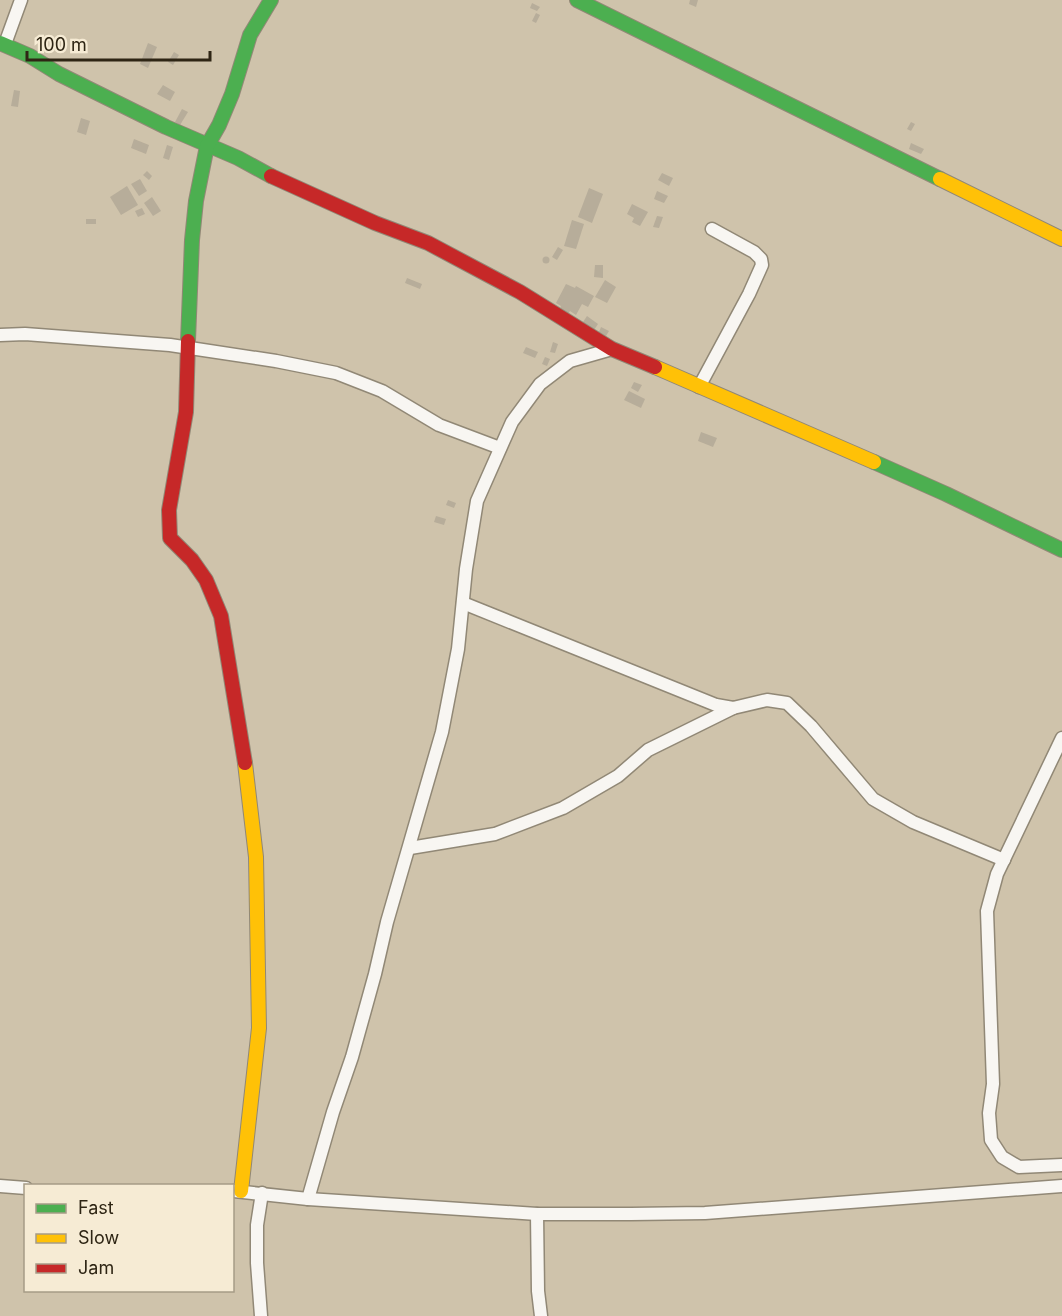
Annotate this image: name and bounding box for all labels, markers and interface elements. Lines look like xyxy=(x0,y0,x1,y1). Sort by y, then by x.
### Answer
scale bar xyxy=(27,24,210,62)
text: 100 m xyxy=(36,34,87,55)
legend xyxy=(24,1184,234,1292)
text: Fast xyxy=(78,1197,114,1218)
text: Slow xyxy=(78,1227,119,1248)
text: Jam xyxy=(78,1257,114,1278)

